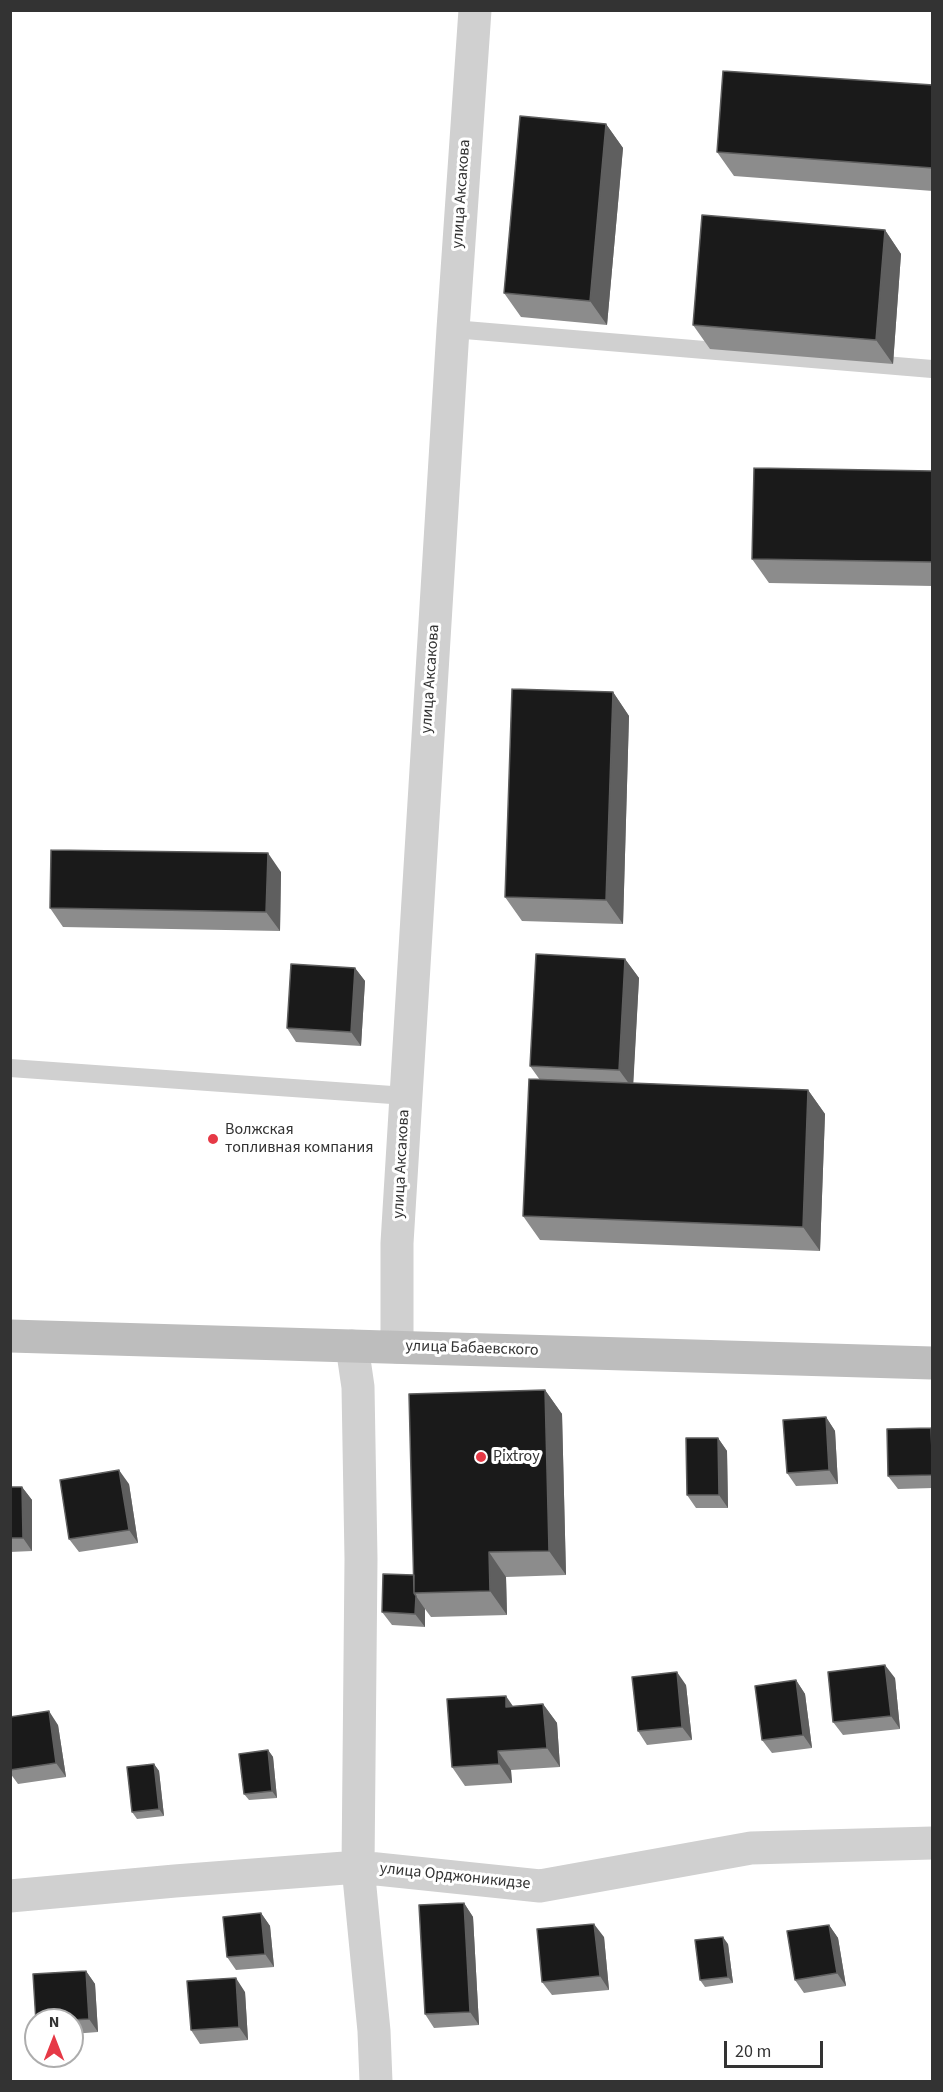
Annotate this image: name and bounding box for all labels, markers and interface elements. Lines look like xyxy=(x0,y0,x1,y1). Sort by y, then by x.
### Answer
street label: улица Аксакова xyxy=(449,139,475,249)
street label: улица Аксакова xyxy=(418,624,444,734)
street label: улица Аксакова xyxy=(390,1109,414,1219)
place label: Волжская топливная компания xyxy=(225,1120,373,1158)
marker: Волжская топливная компания xyxy=(206,1132,220,1146)
street label: улица Бабаевского xyxy=(405,1337,539,1361)
place label: Pixtroy xyxy=(493,1447,540,1467)
marker: Pixtroy xyxy=(474,1450,488,1464)
street label: улица Орджоникидзе xyxy=(379,1860,531,1894)
north arrow xyxy=(24,2008,84,2068)
text: N xyxy=(49,2011,59,2033)
scale bar xyxy=(727,2029,826,2067)
text: 20 m xyxy=(735,2039,771,2064)

